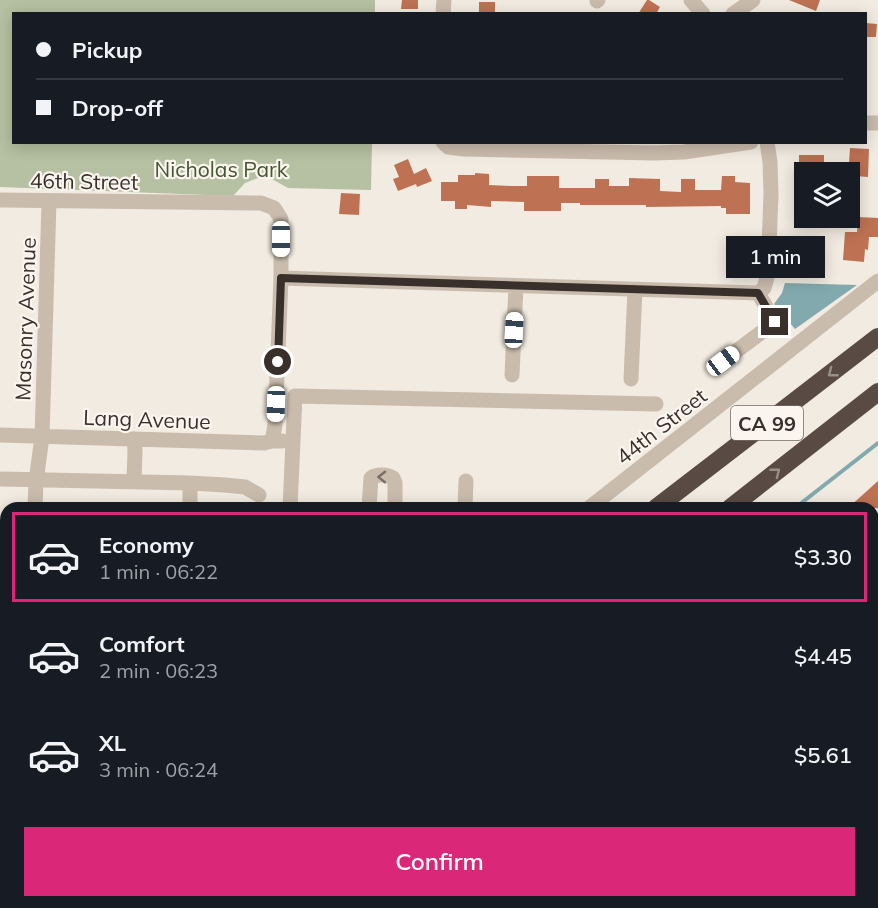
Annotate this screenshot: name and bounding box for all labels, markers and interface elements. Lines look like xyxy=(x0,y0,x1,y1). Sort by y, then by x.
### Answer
text: Pickup xyxy=(72,36,142,64)
text: Drop-off xyxy=(72,94,163,122)
park label: Nicholas Park xyxy=(154,156,288,182)
map controls xyxy=(794,162,860,228)
button: layers xyxy=(794,162,860,228)
street label: 46th Street xyxy=(30,167,138,195)
car xyxy=(272,221,290,257)
callout: 1 min xyxy=(726,235,824,277)
street label: Masonry Avenue xyxy=(9,237,41,401)
text: 1 min xyxy=(750,244,801,269)
route end xyxy=(761,308,788,335)
car xyxy=(504,312,524,348)
car xyxy=(703,343,743,379)
route start xyxy=(264,348,291,375)
one-way arrow xyxy=(827,365,838,376)
street label: 44th Street xyxy=(610,382,712,470)
car xyxy=(266,386,286,422)
street label: Lang Avenue xyxy=(83,404,211,434)
road number: CA 99 xyxy=(731,406,803,440)
one-way arrow xyxy=(769,469,780,480)
one-way arrow xyxy=(377,471,386,483)
icon: car xyxy=(27,530,81,584)
text: Economy xyxy=(99,531,194,559)
text: $3.30 xyxy=(794,543,852,571)
text: 1 min · 06:22 xyxy=(99,559,218,584)
icon: car xyxy=(27,629,81,683)
text: Comfort xyxy=(99,630,185,658)
text: $4.45 xyxy=(794,642,852,670)
text: 2 min · 06:23 xyxy=(99,658,218,683)
icon: car xyxy=(27,728,81,782)
text: XL xyxy=(99,729,126,757)
text: $5.61 xyxy=(794,741,852,769)
text: 3 min · 06:24 xyxy=(99,757,218,782)
button: Confirm xyxy=(24,827,855,896)

